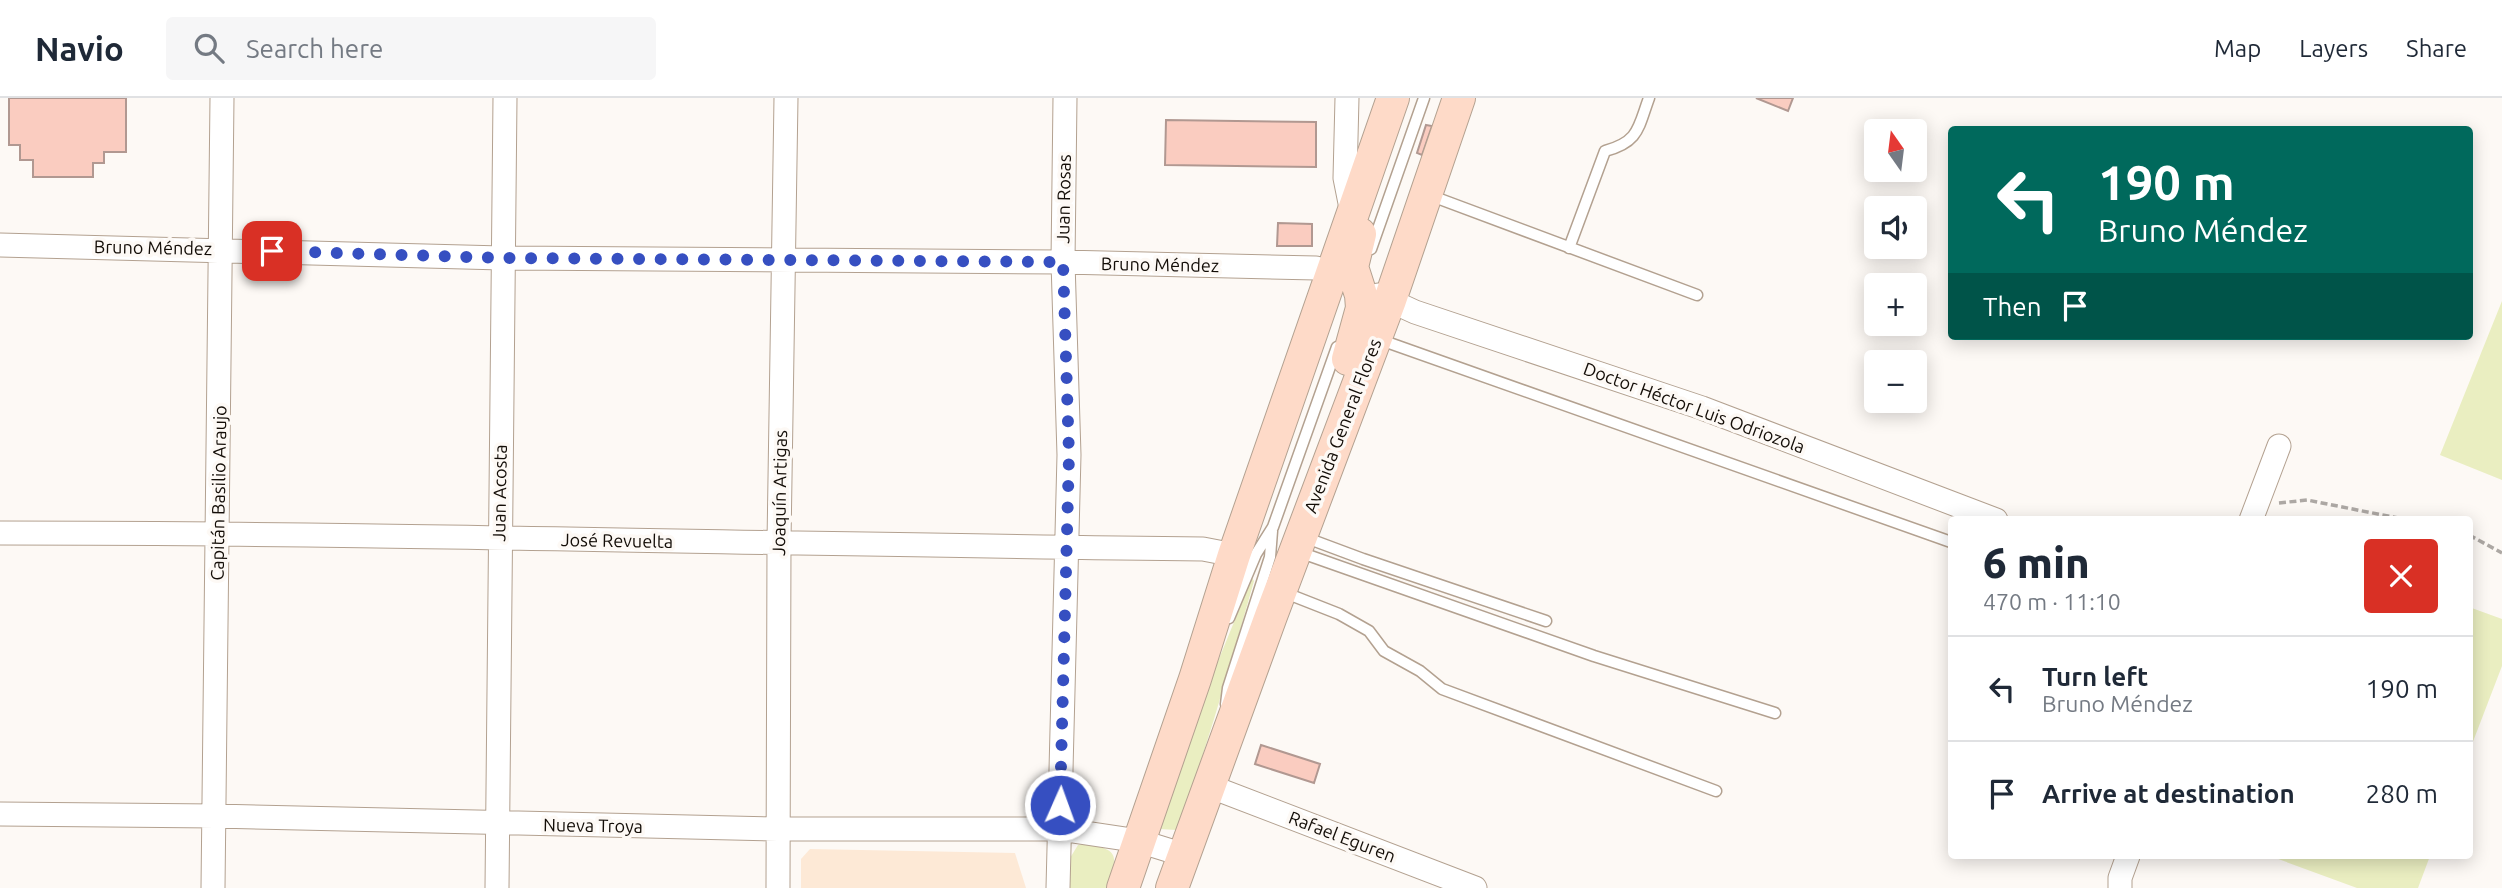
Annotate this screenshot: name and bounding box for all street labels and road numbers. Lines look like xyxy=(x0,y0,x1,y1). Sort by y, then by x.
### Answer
street label: Juan Rosas xyxy=(1052,154,1074,244)
street label: Bruno Méndez xyxy=(94,236,212,258)
street label: Bruno Méndez xyxy=(1101,253,1219,275)
street label: Avenida General Flores xyxy=(1300,336,1385,516)
street label: Doctor Héctor Luis Odriozola xyxy=(1581,358,1808,456)
street label: Capitán Basilio Araujo xyxy=(206,405,230,581)
street label: Joaquín Artigas xyxy=(768,430,790,556)
street label: Juan Acosta xyxy=(488,444,510,542)
street label: José Revuelta xyxy=(561,529,673,551)
street label: Rafael Eguren xyxy=(1286,807,1399,866)
street label: Nueva Troya xyxy=(543,814,643,836)

